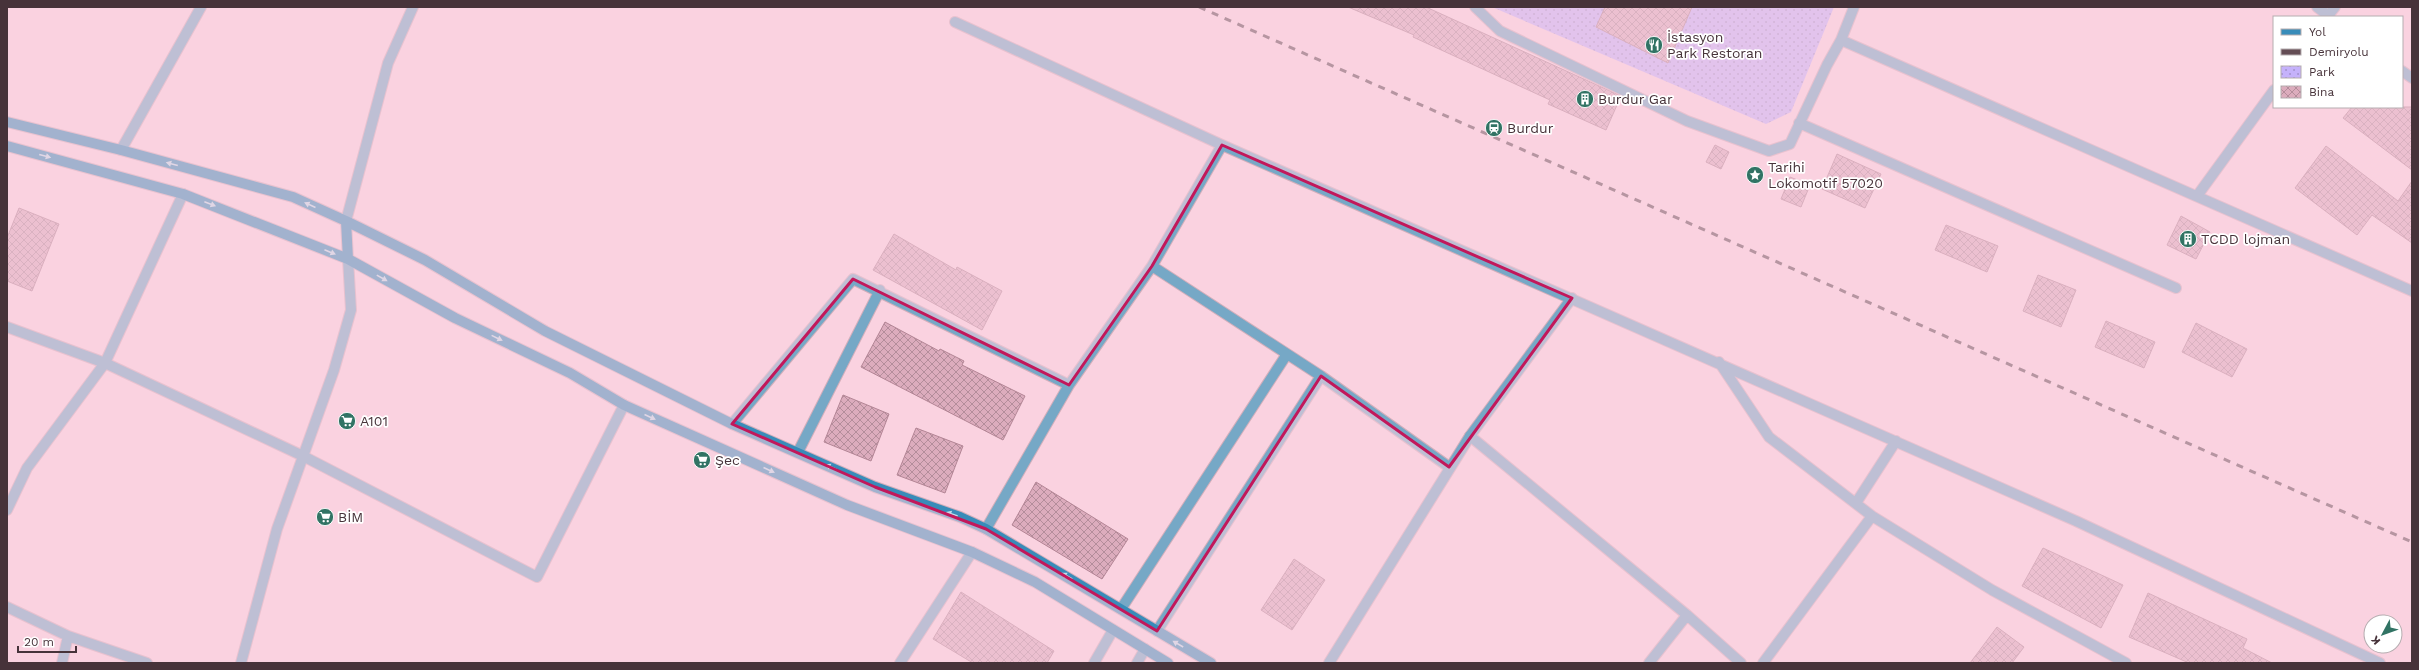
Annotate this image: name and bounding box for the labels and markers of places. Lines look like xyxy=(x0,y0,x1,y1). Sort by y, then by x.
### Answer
place label: İstasyon Park Restoran xyxy=(1667,29,1762,61)
restaurant icon: İstasyon Park Restoran xyxy=(1644,35,1664,55)
building icon: Burdur Gar xyxy=(1575,89,1595,109)
place label: Burdur Gar xyxy=(1598,91,1673,107)
station icon: Burdur xyxy=(1484,118,1504,138)
place label: Burdur xyxy=(1507,120,1554,136)
place label: Tarihi Lokomotif 57020 xyxy=(1768,159,1883,191)
place icon: Tarihi Lokomotif 57020 xyxy=(1745,165,1765,185)
building icon: TCDD lojman xyxy=(2178,229,2198,249)
place label: TCDD lojman xyxy=(2201,231,2290,247)
supermarket icon: A101 xyxy=(337,411,357,431)
place label: A101 xyxy=(360,413,388,429)
supermarket icon: Şec xyxy=(692,450,712,470)
place label: Şec xyxy=(715,452,740,468)
supermarket icon: BİM xyxy=(315,507,335,527)
place label: BİM xyxy=(338,509,363,525)

